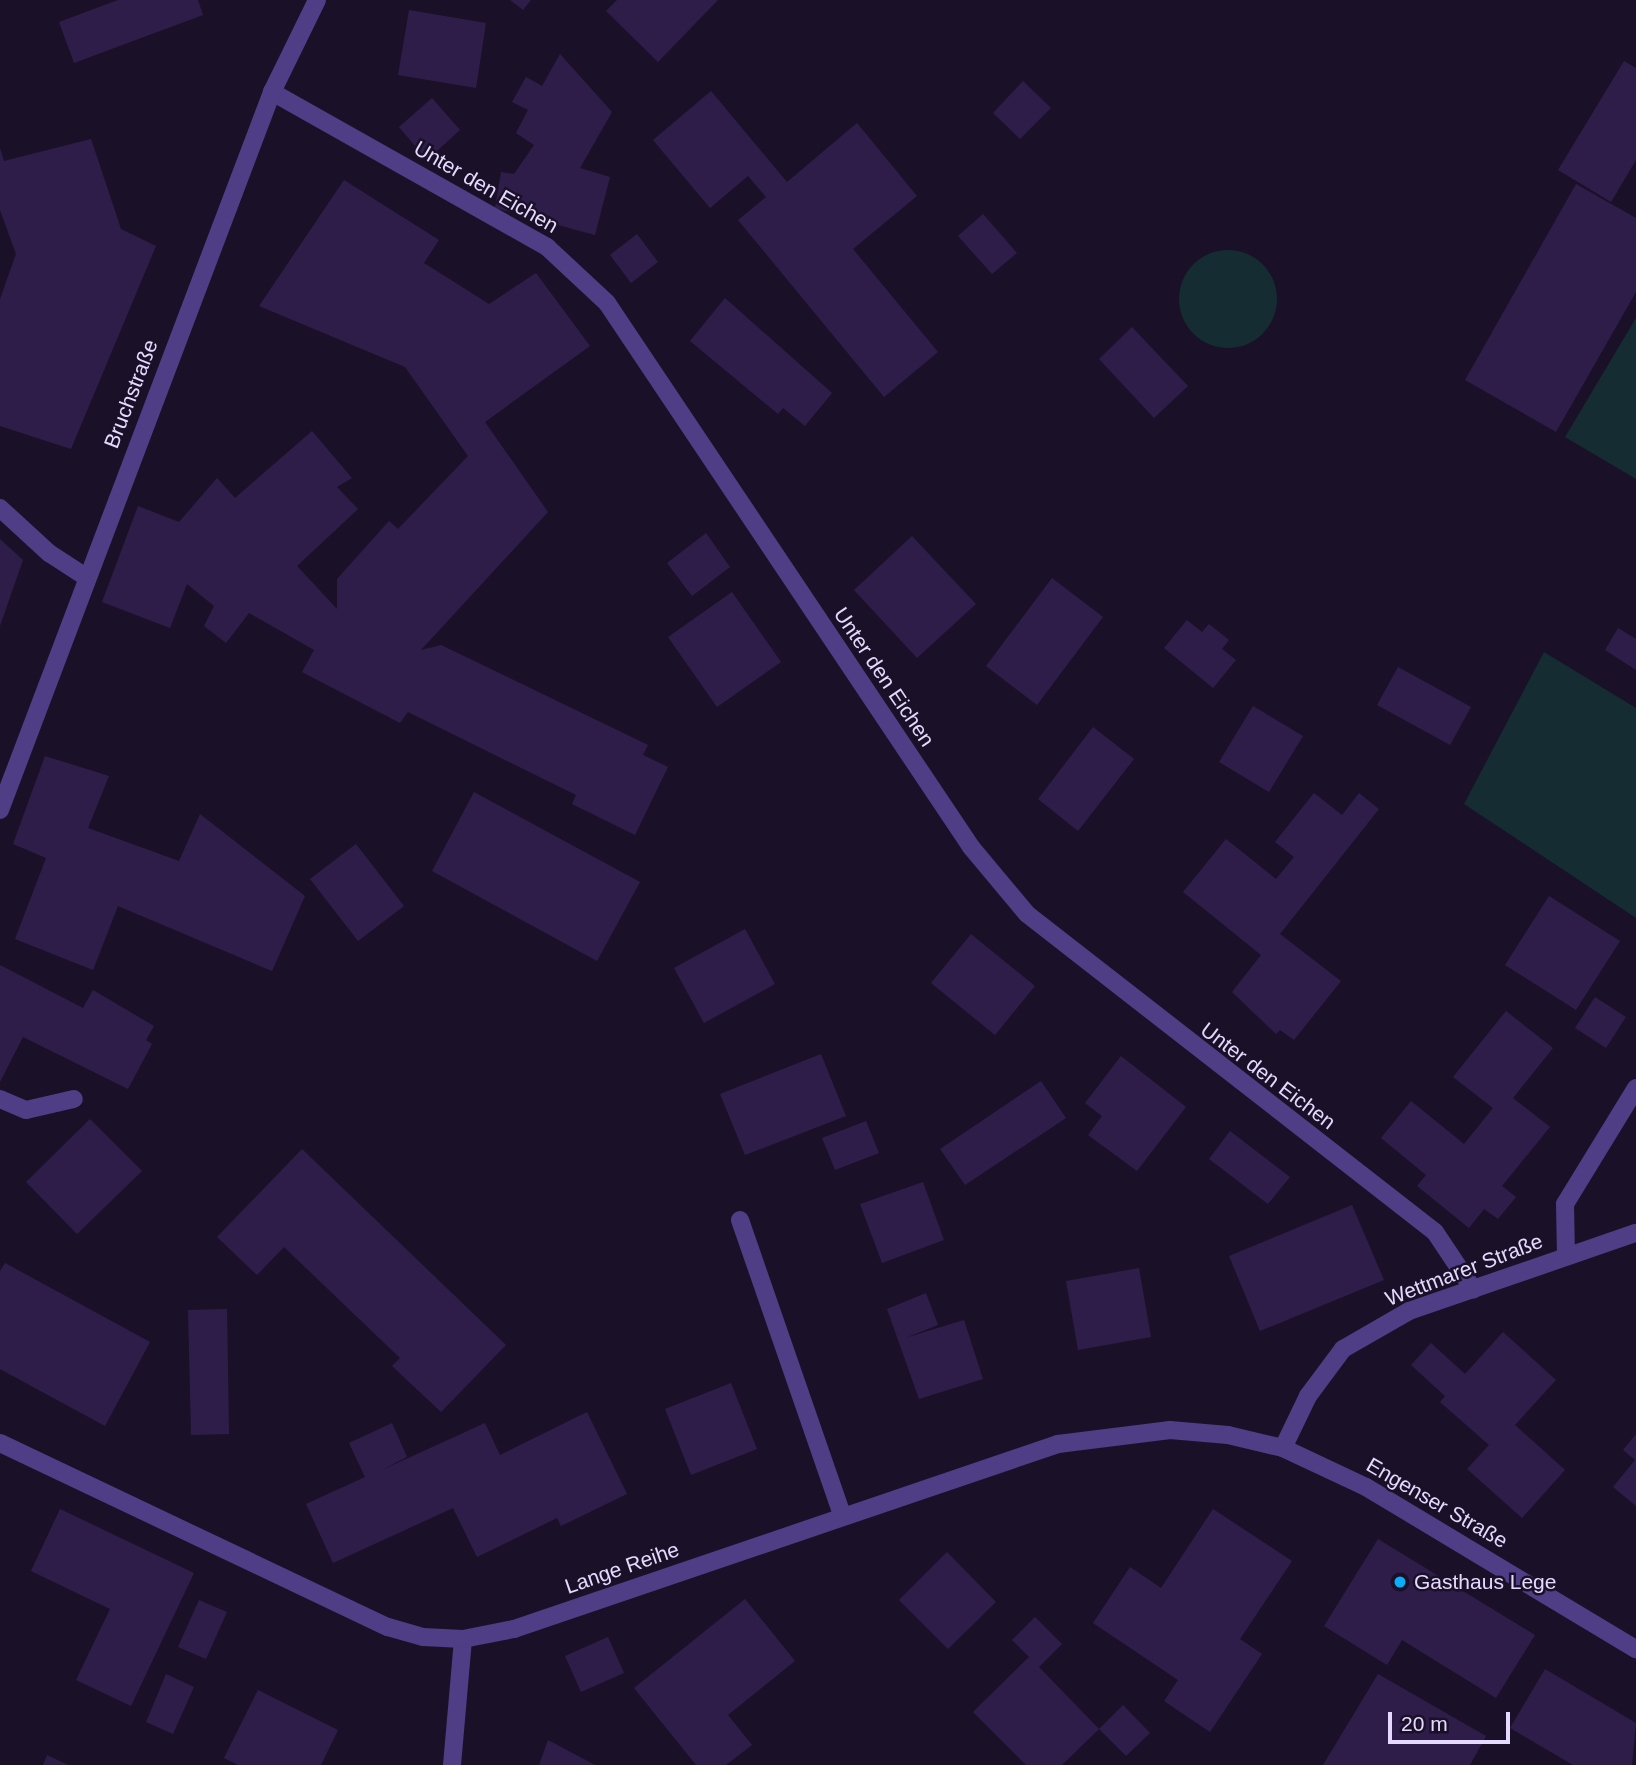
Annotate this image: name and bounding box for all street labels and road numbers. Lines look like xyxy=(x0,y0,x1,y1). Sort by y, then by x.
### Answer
street label: Unter den Eichen xyxy=(409,136,563,238)
street label: Bruchstraße xyxy=(99,336,163,452)
street label: Unter den Eichen xyxy=(828,603,940,751)
street label: Unter den Eichen xyxy=(1196,1017,1340,1135)
street label: Wettmarer Straße xyxy=(1382,1228,1546,1312)
street label: Engenser Straße xyxy=(1362,1452,1512,1554)
street label: Lange Reihe xyxy=(562,1537,682,1599)

